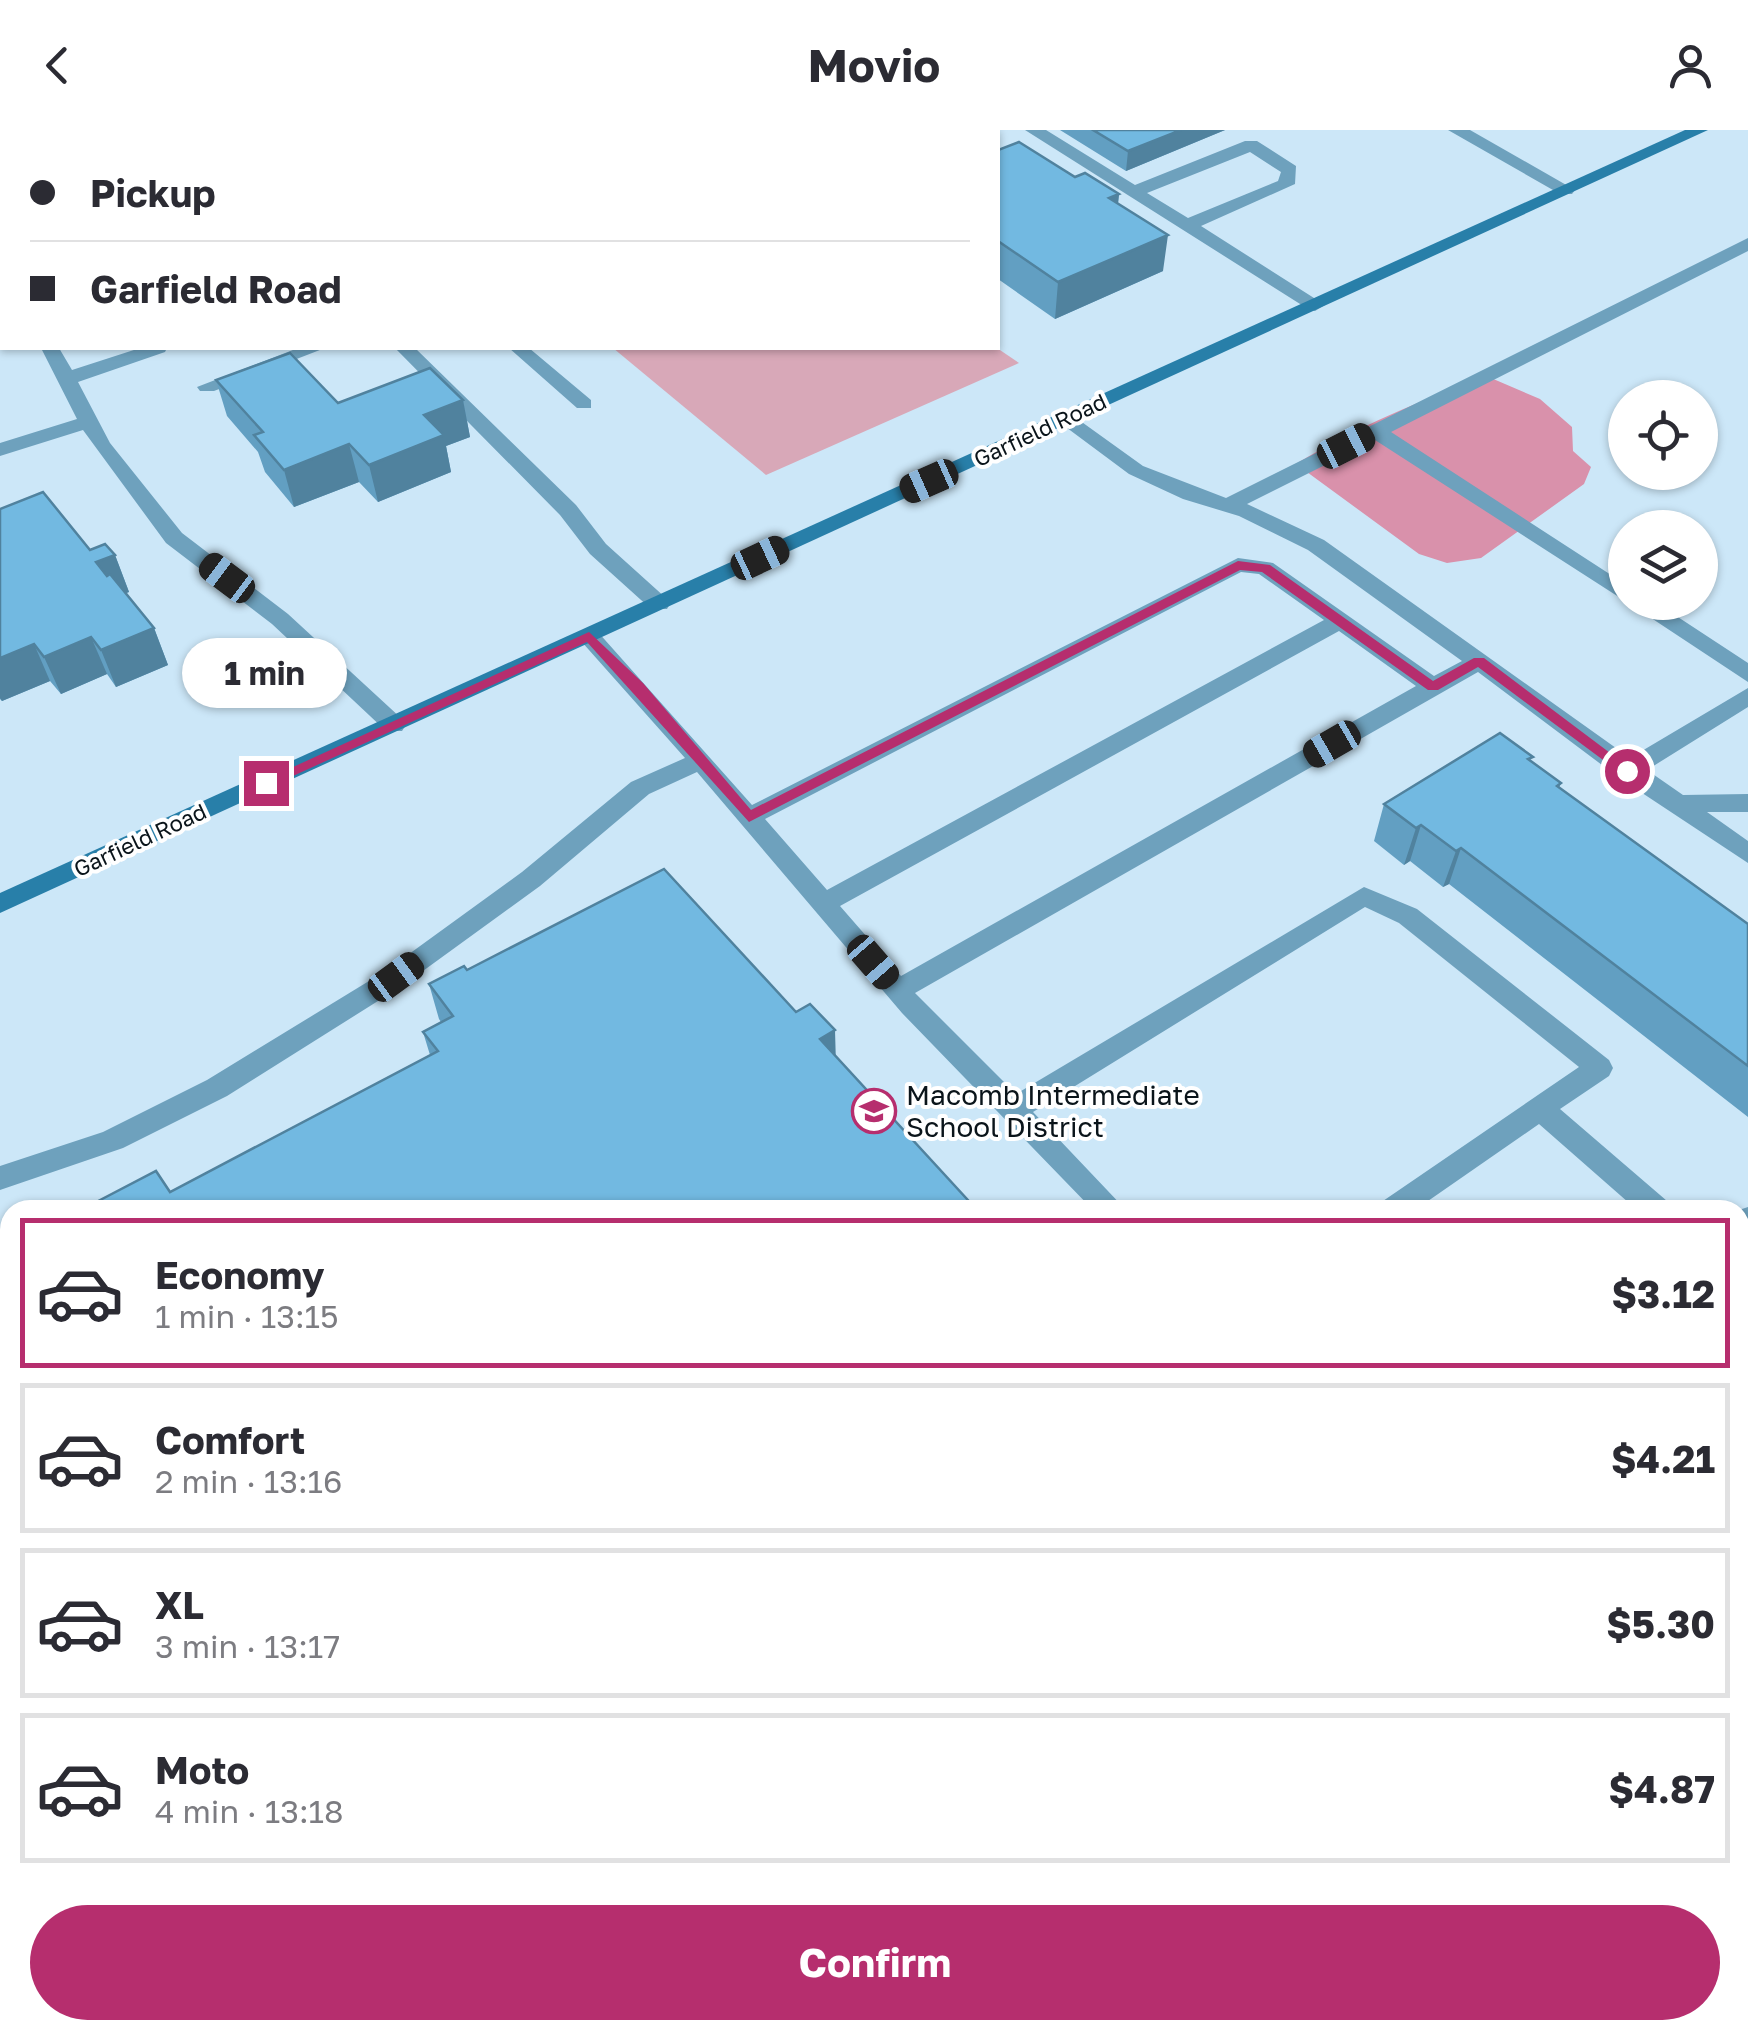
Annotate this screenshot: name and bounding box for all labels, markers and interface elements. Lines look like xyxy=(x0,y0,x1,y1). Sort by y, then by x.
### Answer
icon: back xyxy=(30,38,85,93)
text: Movio xyxy=(808,38,940,92)
icon: person xyxy=(1663,38,1718,93)
text: Pickup xyxy=(90,170,216,215)
text: Garfield Road xyxy=(90,266,342,311)
map controls xyxy=(1608,380,1718,620)
button: locate xyxy=(1608,380,1718,490)
street label: Garfield Road xyxy=(969,387,1110,472)
car xyxy=(1312,419,1380,473)
car xyxy=(895,455,963,507)
button: layers xyxy=(1608,510,1718,620)
car xyxy=(726,532,794,584)
car xyxy=(194,548,260,608)
callout: 1 min xyxy=(184,638,348,708)
text: 1 min xyxy=(224,654,305,692)
car xyxy=(1299,716,1365,772)
route start xyxy=(1605,749,1650,794)
route end xyxy=(244,761,289,806)
street label: Garfield Road xyxy=(69,797,210,882)
car xyxy=(842,930,904,994)
car xyxy=(363,947,429,1007)
place label: Macomb Intermediate School District xyxy=(906,1078,1200,1143)
school or university icon: Macomb Intermediate School District xyxy=(851,1088,897,1134)
icon: car xyxy=(35,1248,125,1338)
text: Economy xyxy=(155,1252,324,1297)
text: $3.12 xyxy=(1611,1271,1715,1316)
text: 1 min · 13:15 xyxy=(155,1297,339,1335)
icon: car xyxy=(35,1413,125,1503)
text: Comfort xyxy=(155,1417,305,1462)
text: $4.21 xyxy=(1611,1436,1715,1481)
text: 2 min · 13:16 xyxy=(155,1462,342,1500)
icon: car xyxy=(35,1578,125,1668)
text: XL xyxy=(155,1582,204,1627)
text: $5.30 xyxy=(1606,1601,1715,1646)
text: 3 min · 13:17 xyxy=(155,1627,340,1665)
icon: car xyxy=(35,1743,125,1833)
text: Moto xyxy=(155,1747,249,1792)
text: $4.87 xyxy=(1609,1766,1715,1811)
text: 4 min · 13:18 xyxy=(155,1792,344,1830)
button: Confirm xyxy=(30,1905,1720,2020)

